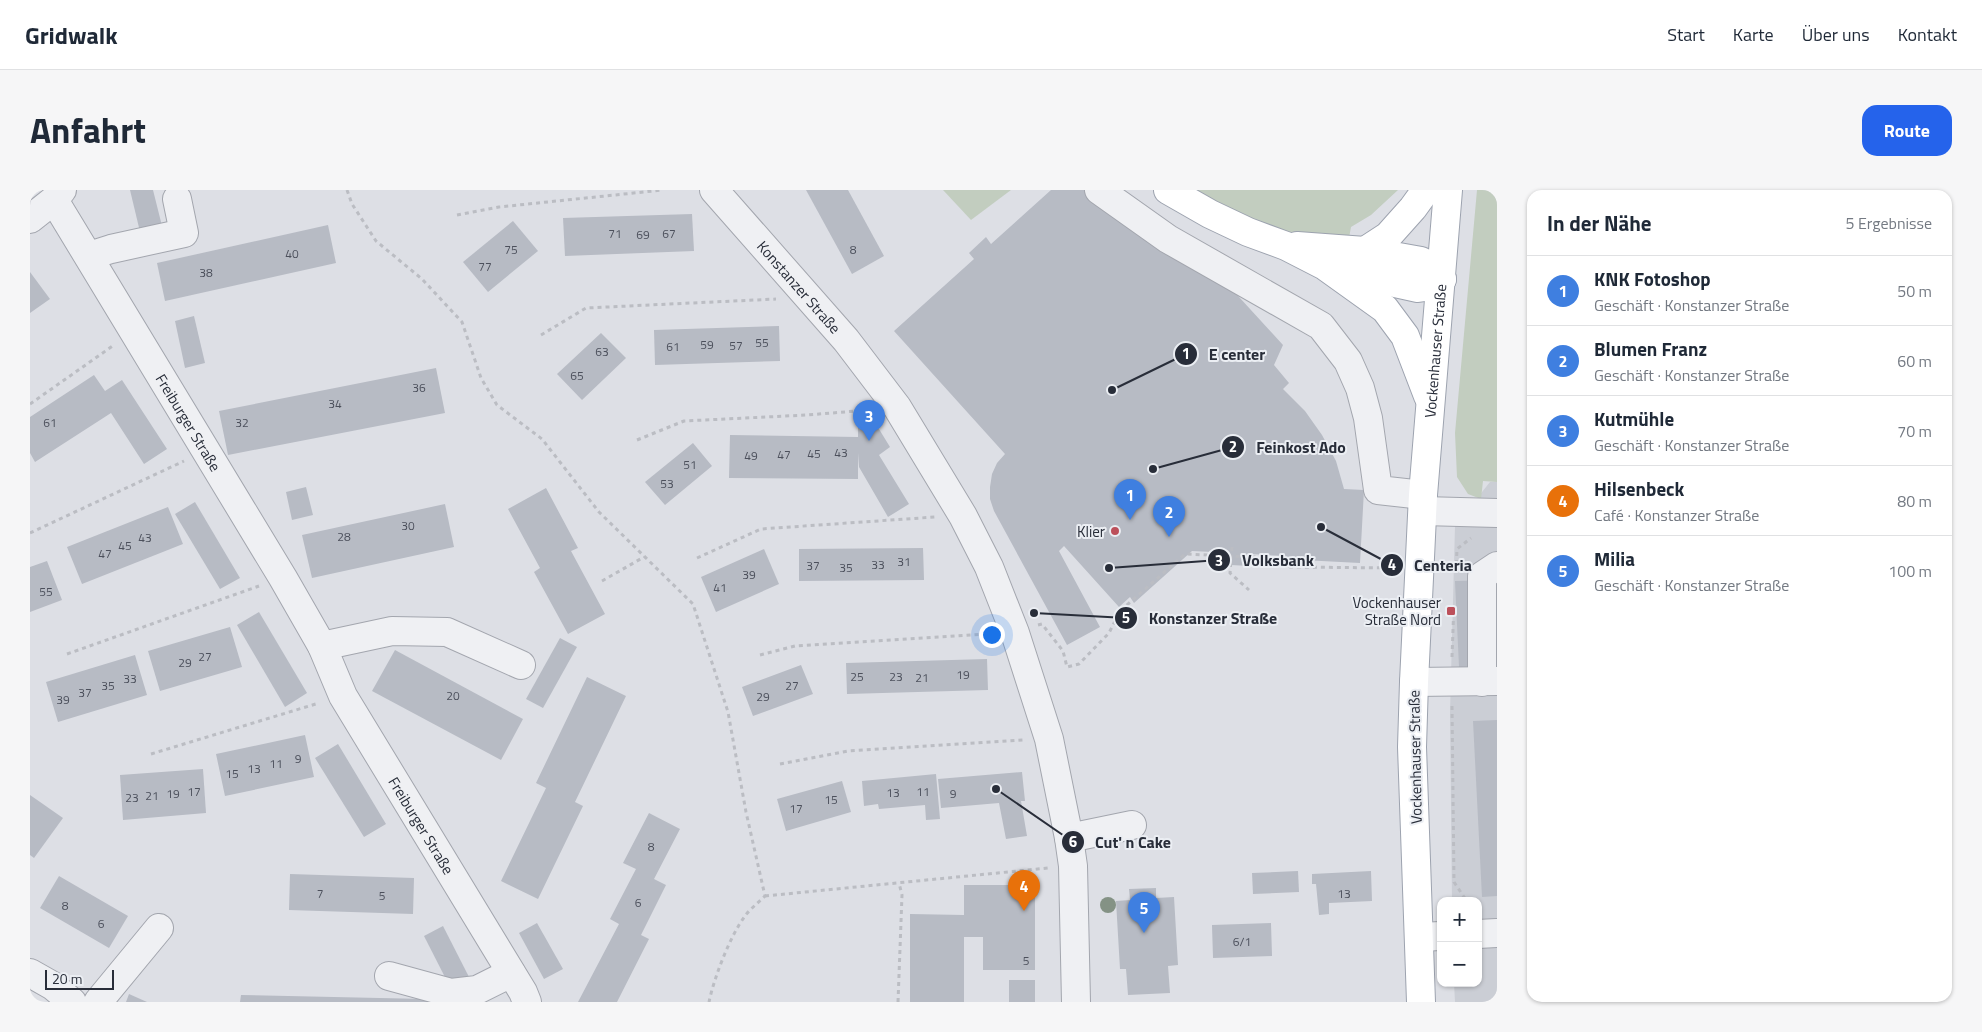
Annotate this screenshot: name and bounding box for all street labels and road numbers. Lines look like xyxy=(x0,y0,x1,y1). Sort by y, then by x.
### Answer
street label: Konstanzer Straße xyxy=(752,235,847,338)
street label: Vockenhauser Straße xyxy=(1418,283,1452,419)
street label: Freiburger Straße xyxy=(150,369,227,476)
street label: Vockenhauser Straße xyxy=(1402,690,1428,824)
street label: Freiburger Straße xyxy=(383,772,460,879)

